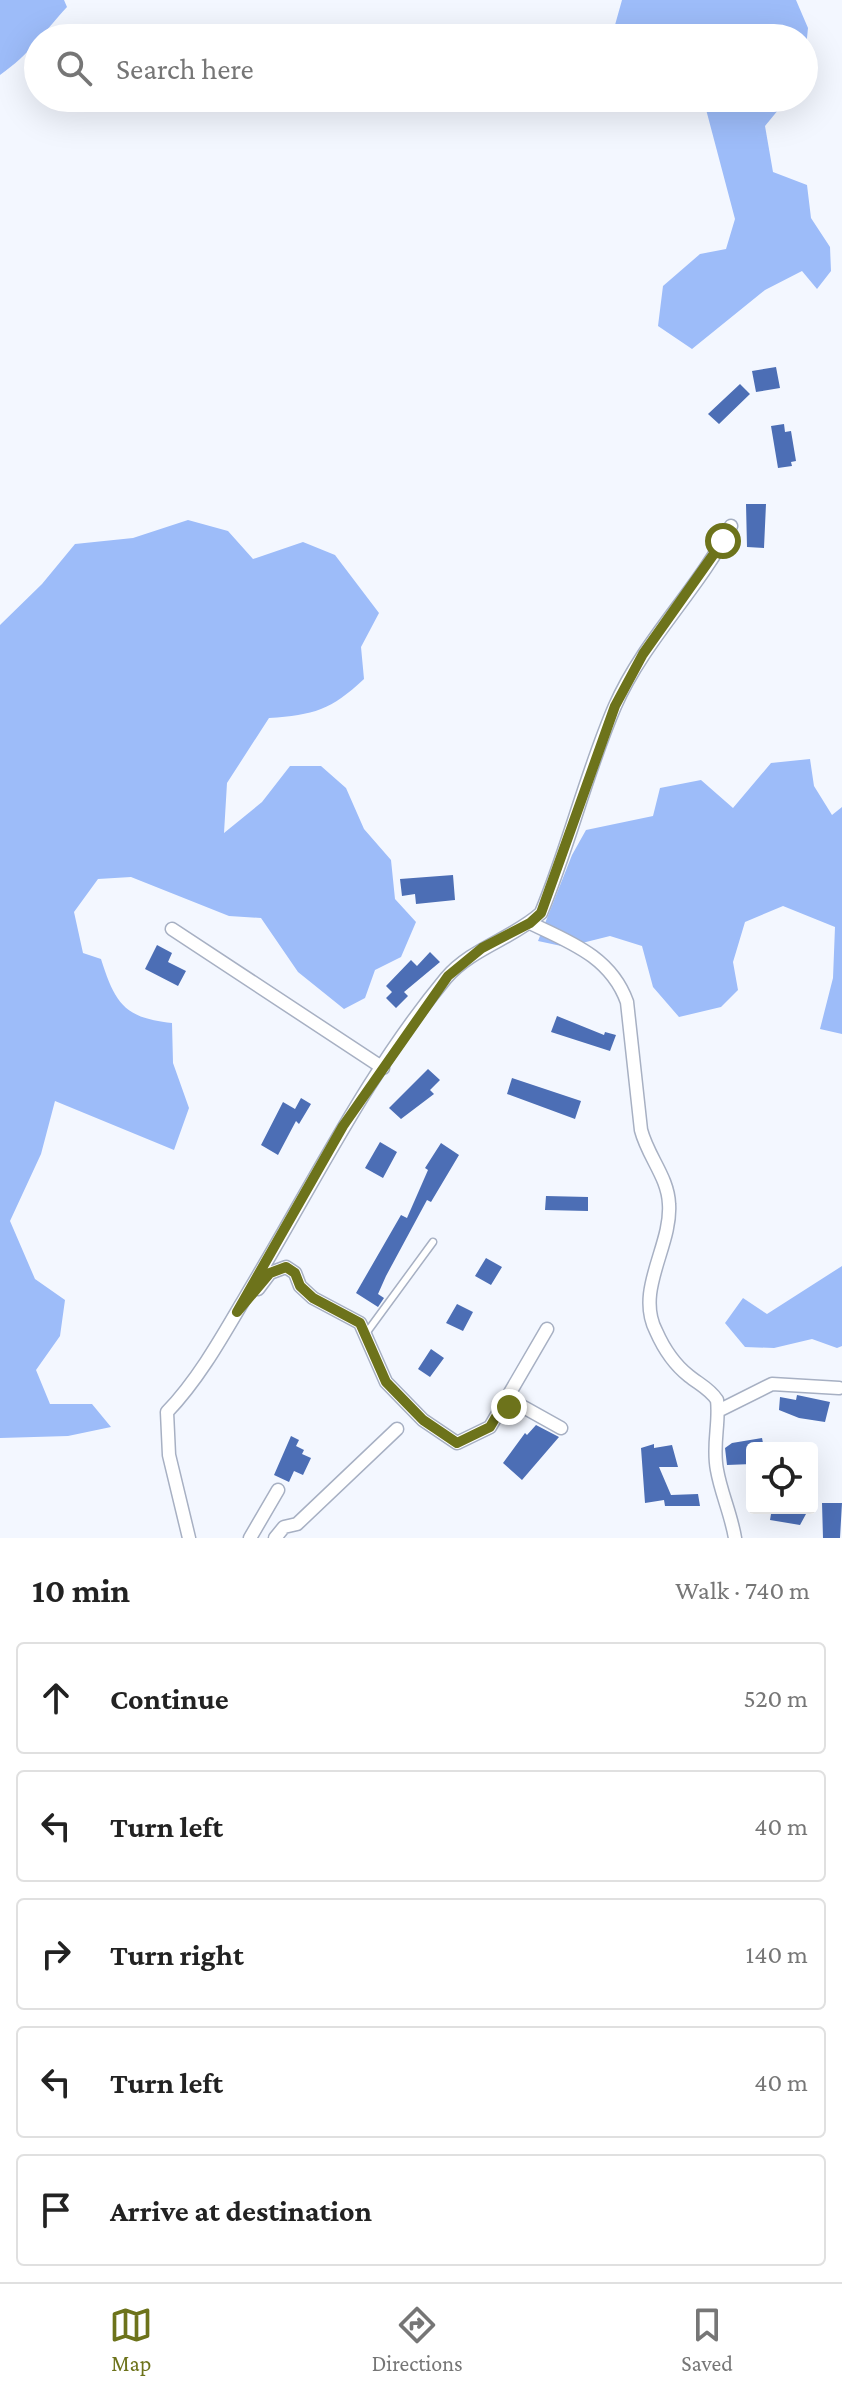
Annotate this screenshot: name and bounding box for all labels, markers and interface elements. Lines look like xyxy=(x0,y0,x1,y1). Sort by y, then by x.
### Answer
search box xyxy=(24,24,818,112)
icon: search xyxy=(52,46,96,90)
text: Search here xyxy=(116,52,254,85)
route start xyxy=(705,523,741,559)
route end xyxy=(491,1389,527,1425)
map controls xyxy=(746,1442,818,1514)
button: locate xyxy=(746,1442,818,1514)
text: 10 min xyxy=(32,1572,130,1609)
text: Walk · 740 m xyxy=(675,1576,810,1605)
icon: ahead xyxy=(34,1676,78,1720)
text: Continue xyxy=(110,1682,229,1715)
text: 520 m xyxy=(744,1684,808,1713)
icon: left xyxy=(34,1804,78,1848)
text: Turn left xyxy=(110,1810,223,1843)
text: 40 m xyxy=(754,1812,808,1841)
icon: right xyxy=(34,1932,78,1976)
text: Turn right xyxy=(110,1938,244,1971)
text: 140 m xyxy=(746,1940,808,1969)
icon: left xyxy=(34,2060,78,2104)
text: Turn left xyxy=(110,2066,223,2099)
text: 40 m xyxy=(754,2068,808,2097)
icon: arrive xyxy=(34,2188,78,2232)
text: Arrive at destination xyxy=(110,2194,372,2227)
tab: Map xyxy=(109,2303,153,2376)
tab: Directions xyxy=(372,2303,463,2376)
tab: Saved xyxy=(681,2303,733,2376)

